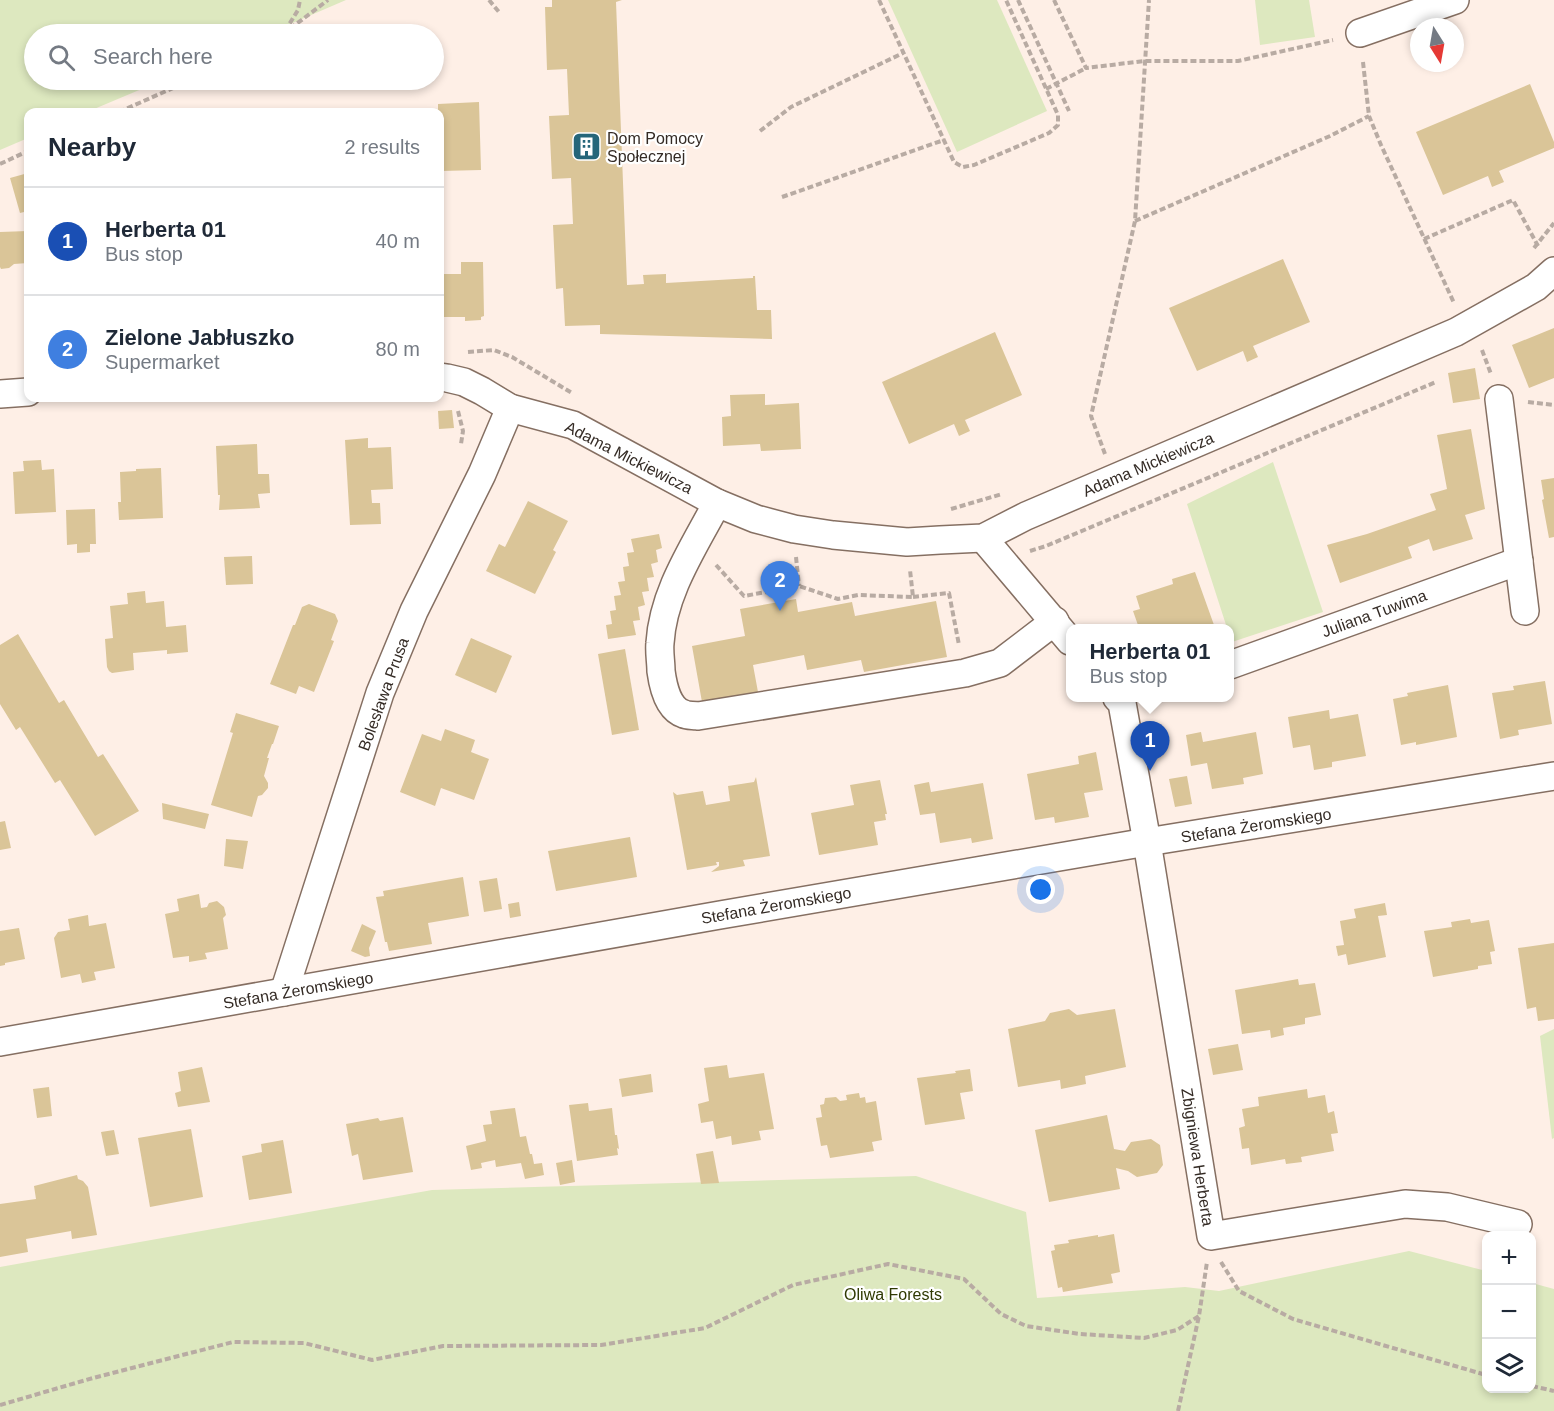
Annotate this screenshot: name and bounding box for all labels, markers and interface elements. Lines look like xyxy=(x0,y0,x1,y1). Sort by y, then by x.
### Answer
north arrow xyxy=(1410,18,1464,72)
search box xyxy=(24,24,444,90)
icon: search xyxy=(45,41,78,74)
text: Search here xyxy=(93,44,213,69)
place label: Dom Pomocy Społecznej xyxy=(607,130,703,165)
building icon: Dom Pomocy Społecznej xyxy=(570,131,602,163)
text: Nearby xyxy=(48,132,136,162)
text: 2 results xyxy=(344,136,420,158)
text: Herberta 01 xyxy=(105,217,226,242)
text: 1 xyxy=(62,230,73,252)
text: 40 m xyxy=(376,230,420,252)
text: Bus stop xyxy=(105,243,183,265)
text: Zielone Jabłuszko xyxy=(105,325,295,350)
text: 2 xyxy=(62,338,73,360)
text: 80 m xyxy=(376,338,420,360)
text: Supermarket xyxy=(105,351,220,373)
street label: Adama Mickiewicza xyxy=(562,418,695,497)
street label: Adama Mickiewicza xyxy=(1080,429,1216,500)
pin: 2 xyxy=(760,562,800,611)
street label: Juliana Tuwima xyxy=(1319,587,1429,640)
popup xyxy=(1066,624,1234,702)
street label: Bolesława Prusa xyxy=(355,635,412,753)
text: Herberta 01 xyxy=(1089,639,1211,664)
text: Bus stop xyxy=(1089,665,1167,687)
pin: 1 xyxy=(1130,722,1170,771)
street label: Stefana Żeromskiego xyxy=(1179,804,1333,846)
your location xyxy=(1026,875,1055,904)
street label: Stefana Żeromskiego xyxy=(700,883,853,927)
street label: Stefana Żeromskiego xyxy=(222,968,375,1012)
street label: Zbigniewa Herberta xyxy=(1178,1087,1217,1227)
map controls xyxy=(1482,1231,1536,1393)
button: + xyxy=(1482,1231,1536,1285)
button: − xyxy=(1482,1285,1536,1339)
park label: Oliwa Forests xyxy=(844,1286,942,1303)
button: layers xyxy=(1482,1339,1536,1393)

